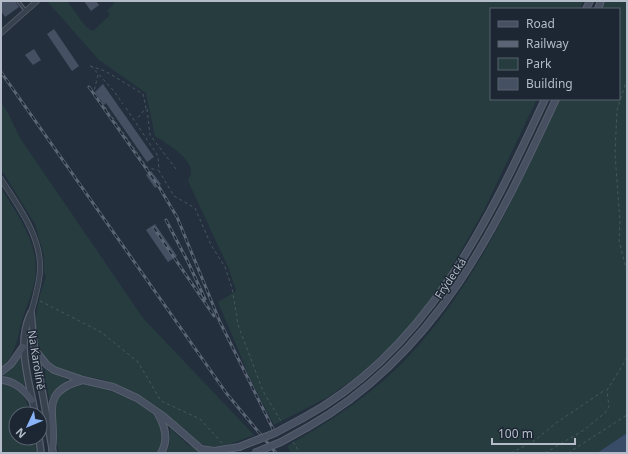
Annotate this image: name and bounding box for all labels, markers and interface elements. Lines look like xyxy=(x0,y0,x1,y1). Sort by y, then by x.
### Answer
legend xyxy=(490,8,620,100)
text: Road xyxy=(526,15,555,32)
text: Railway xyxy=(526,35,570,52)
text: Park xyxy=(526,55,552,72)
text: Building xyxy=(526,75,573,92)
street label: Frýdecká xyxy=(431,255,469,301)
street label: Na Karolíně xyxy=(25,329,49,391)
north arrow xyxy=(8,406,48,446)
scale bar xyxy=(492,420,575,446)
text: N xyxy=(12,425,29,442)
text: 100 m xyxy=(498,425,533,442)

